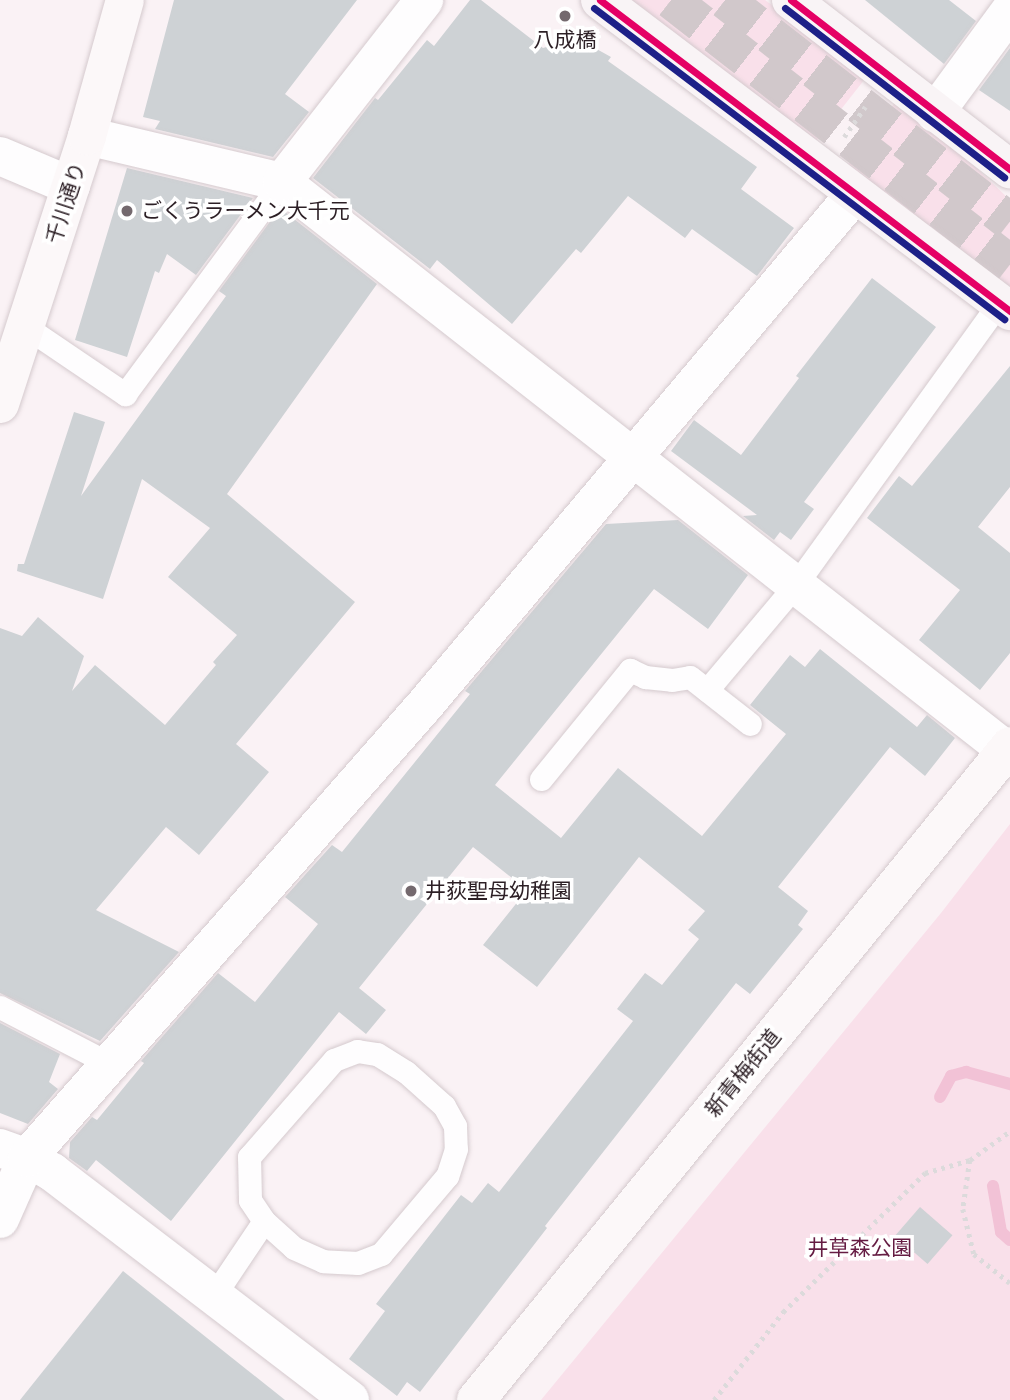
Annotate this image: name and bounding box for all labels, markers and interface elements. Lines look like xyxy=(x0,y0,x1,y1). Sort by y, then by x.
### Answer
marker: 八成橋 xyxy=(557,8,573,24)
place label: 八成橋 xyxy=(534,27,596,53)
street label: 千川通り xyxy=(41,159,91,247)
place label: ごくうラーメン大千元 xyxy=(141,198,351,224)
marker: ごくうラーメン大千元 xyxy=(119,203,135,219)
place label: 井荻聖母幼稚園 xyxy=(425,878,572,904)
marker: 井荻聖母幼稚園 xyxy=(403,883,419,899)
street label: 新青梅街道 xyxy=(700,1024,786,1122)
park label: 井草森公園 xyxy=(808,1235,912,1261)

